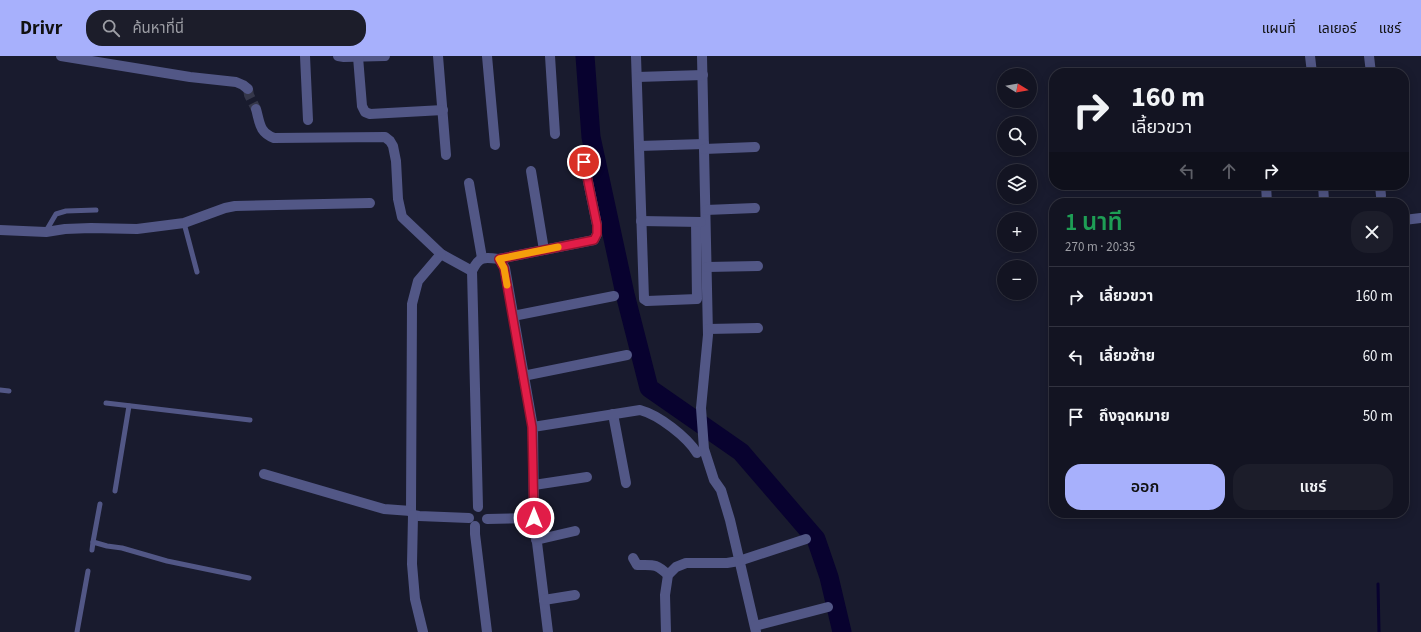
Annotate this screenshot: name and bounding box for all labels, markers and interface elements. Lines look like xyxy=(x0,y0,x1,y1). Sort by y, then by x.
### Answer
search box xyxy=(86,10,366,46)
text: Drivr xyxy=(20,15,62,42)
icon: search xyxy=(100,17,122,39)
text: ค้นหาที่นี่ xyxy=(132,18,184,39)
text: แผนที่ xyxy=(1262,19,1296,39)
text: เลเยอร์ xyxy=(1318,19,1357,39)
text: แชร์ xyxy=(1379,19,1401,39)
north arrow xyxy=(997,68,1037,108)
map controls xyxy=(997,68,1037,300)
text: 160 m xyxy=(1131,77,1205,117)
icon: right xyxy=(1065,84,1117,136)
text: เลี้ยวขวา xyxy=(1131,115,1192,140)
button: search xyxy=(997,116,1037,156)
pin xyxy=(567,145,601,179)
icon: arrive xyxy=(573,151,595,173)
icon: left xyxy=(1176,160,1198,182)
icon: ahead xyxy=(1218,160,1240,182)
icon: right xyxy=(1260,160,1282,182)
button: layers xyxy=(997,164,1037,204)
text: 1 นาที xyxy=(1065,205,1123,240)
button: close xyxy=(1351,211,1393,253)
button: + xyxy=(997,212,1037,252)
text: 270 m · 20:35 xyxy=(1065,238,1135,256)
button: − xyxy=(997,260,1037,300)
icon: right xyxy=(1065,286,1087,308)
text: เลี้ยวขวา xyxy=(1099,286,1153,307)
text: 160 m xyxy=(1355,286,1393,307)
icon: left xyxy=(1065,346,1087,368)
text: เลี้ยวซ้าย xyxy=(1099,346,1155,367)
text: 60 m xyxy=(1363,346,1393,367)
icon: arrive xyxy=(1065,406,1087,428)
text: ถึงจุดหมาย xyxy=(1099,406,1170,427)
text: 50 m xyxy=(1363,406,1393,427)
button: ออก xyxy=(1065,464,1225,510)
button: แชร์ xyxy=(1233,464,1393,510)
position arrow xyxy=(513,497,555,539)

